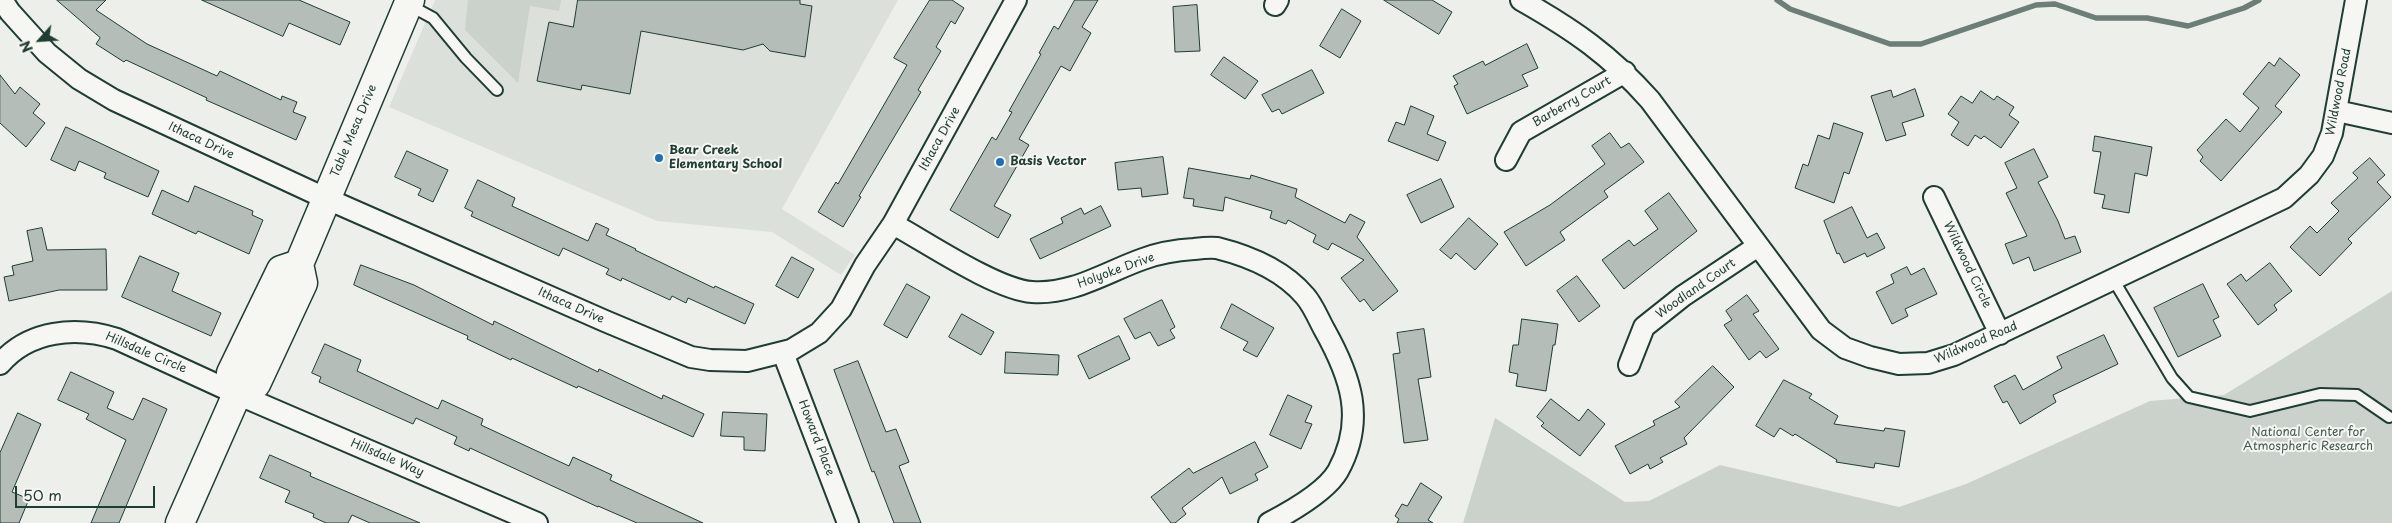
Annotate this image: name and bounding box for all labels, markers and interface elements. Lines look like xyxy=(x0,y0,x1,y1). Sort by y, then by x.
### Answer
north arrow xyxy=(15,15,65,65)
text: N xyxy=(14,37,38,56)
street label: Wildwood Road xyxy=(2323,47,2355,137)
street label: Barberry Court xyxy=(1530,74,1614,130)
street label: Table Mesa Drive xyxy=(328,82,380,180)
street label: Ithaca Drive xyxy=(917,105,963,173)
street label: Ithaca Drive xyxy=(166,120,236,162)
place label: Bear Creek Elementary School xyxy=(669,144,782,172)
marker: Bear Creek Elementary School xyxy=(653,152,665,164)
place label: Basis Vector xyxy=(1010,155,1086,169)
marker: Basis Vector xyxy=(994,156,1006,168)
street label: Wildwood Circle xyxy=(1940,220,1994,310)
street label: Holyoke Drive xyxy=(1076,250,1156,292)
street label: Woodland Court xyxy=(1653,256,1739,322)
street label: Ithaca Drive xyxy=(536,285,606,327)
street label: Wildwood Road xyxy=(1932,319,2020,367)
street label: Hillsdale Circle xyxy=(103,329,189,377)
street label: Howard Place xyxy=(795,398,837,478)
park label: National Center for Atmospheric Research xyxy=(2243,426,2373,454)
street label: Hillsdale Way xyxy=(348,436,426,480)
scale bar xyxy=(18,476,158,508)
text: 50 m xyxy=(23,483,62,506)

